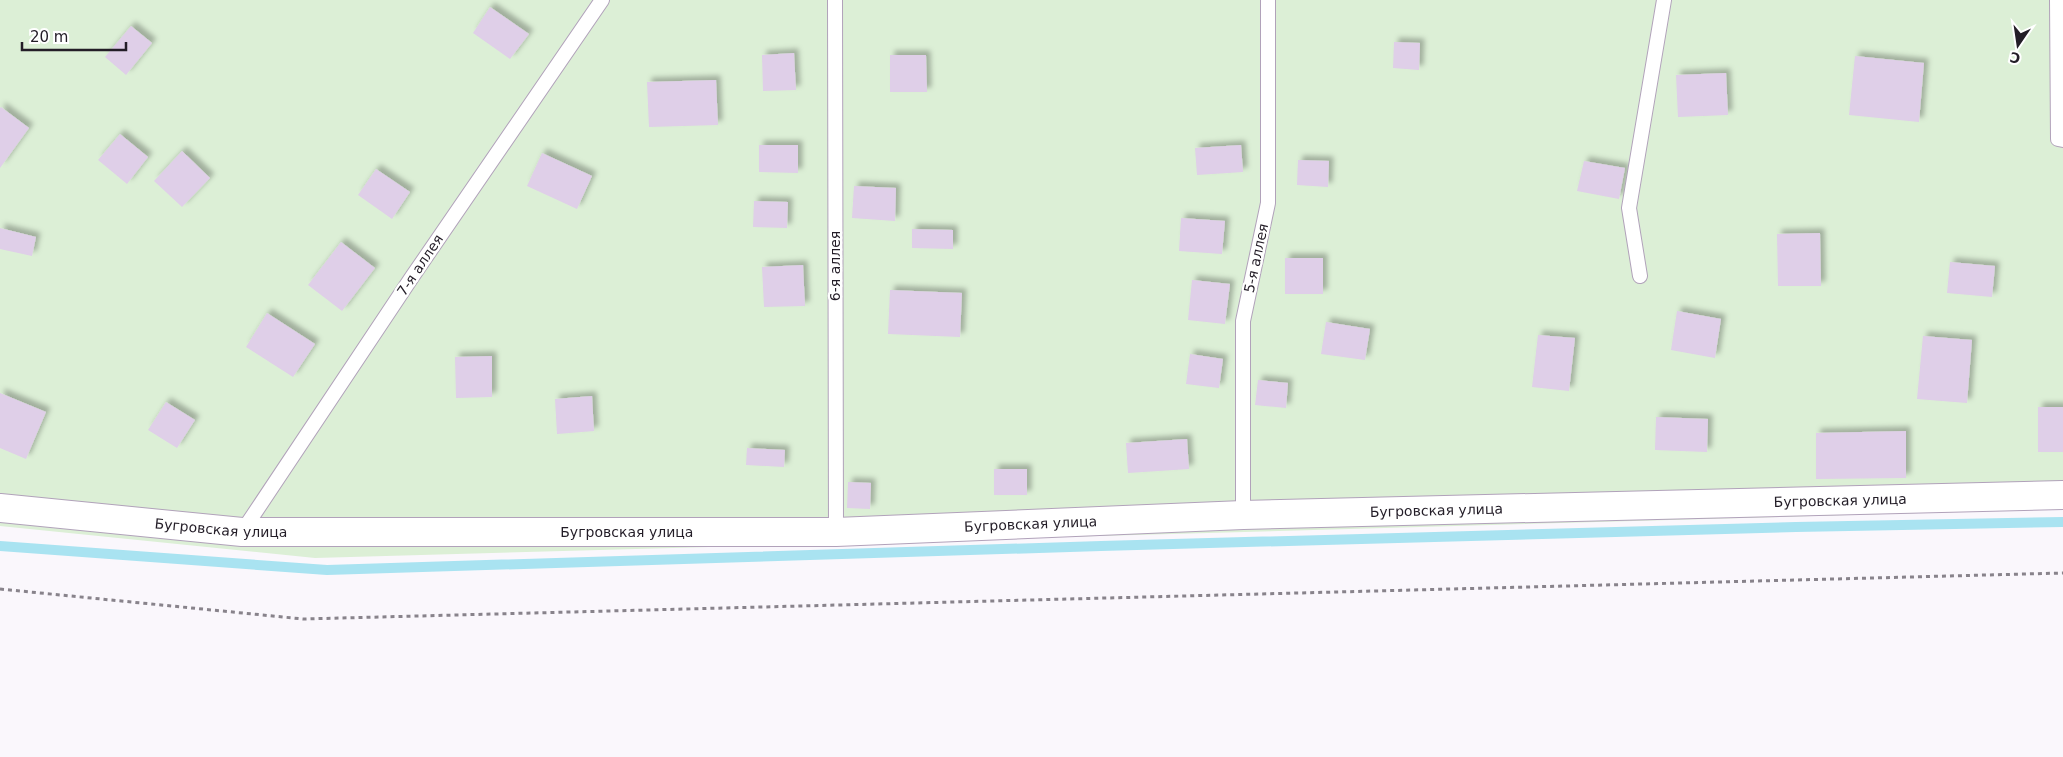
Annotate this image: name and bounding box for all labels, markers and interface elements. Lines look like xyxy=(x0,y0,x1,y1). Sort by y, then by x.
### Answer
scale bar xyxy=(22,20,126,52)
north arrow xyxy=(1993,20,2043,70)
text: 20 m xyxy=(30,28,68,46)
text: С xyxy=(2008,49,2022,67)
street label: 5-я аллея xyxy=(1241,222,1271,294)
street label: 7-я аллея xyxy=(394,231,446,299)
street label: 6-я аллея xyxy=(827,231,843,301)
street label: Бугровская улица xyxy=(1774,491,1907,510)
street label: Бугровская улица xyxy=(1370,501,1503,520)
street label: Бугровская улица xyxy=(964,513,1097,535)
street label: Бугровская улица xyxy=(154,515,287,540)
street label: Бугровская улица xyxy=(560,524,693,540)

